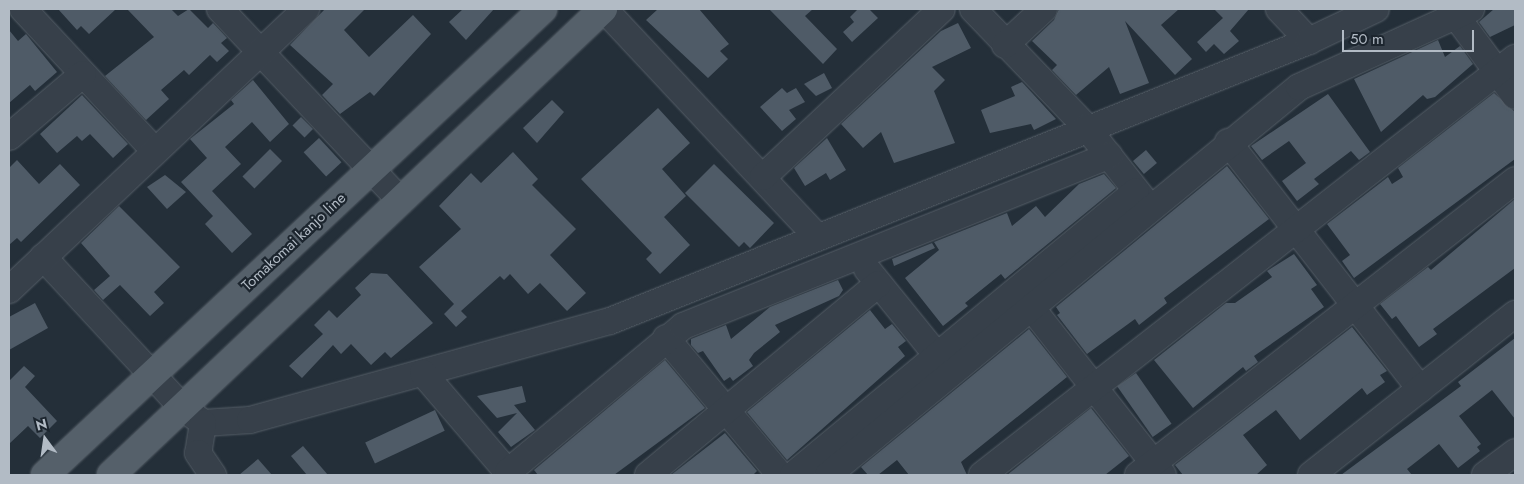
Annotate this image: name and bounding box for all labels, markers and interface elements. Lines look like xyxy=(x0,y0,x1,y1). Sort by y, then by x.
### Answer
scale bar xyxy=(1344,20,1476,52)
text: 50 m xyxy=(1350,28,1384,50)
street label: Tomakomai kanjo line xyxy=(238,189,350,295)
text: N xyxy=(34,413,49,435)
north arrow xyxy=(20,414,70,464)

